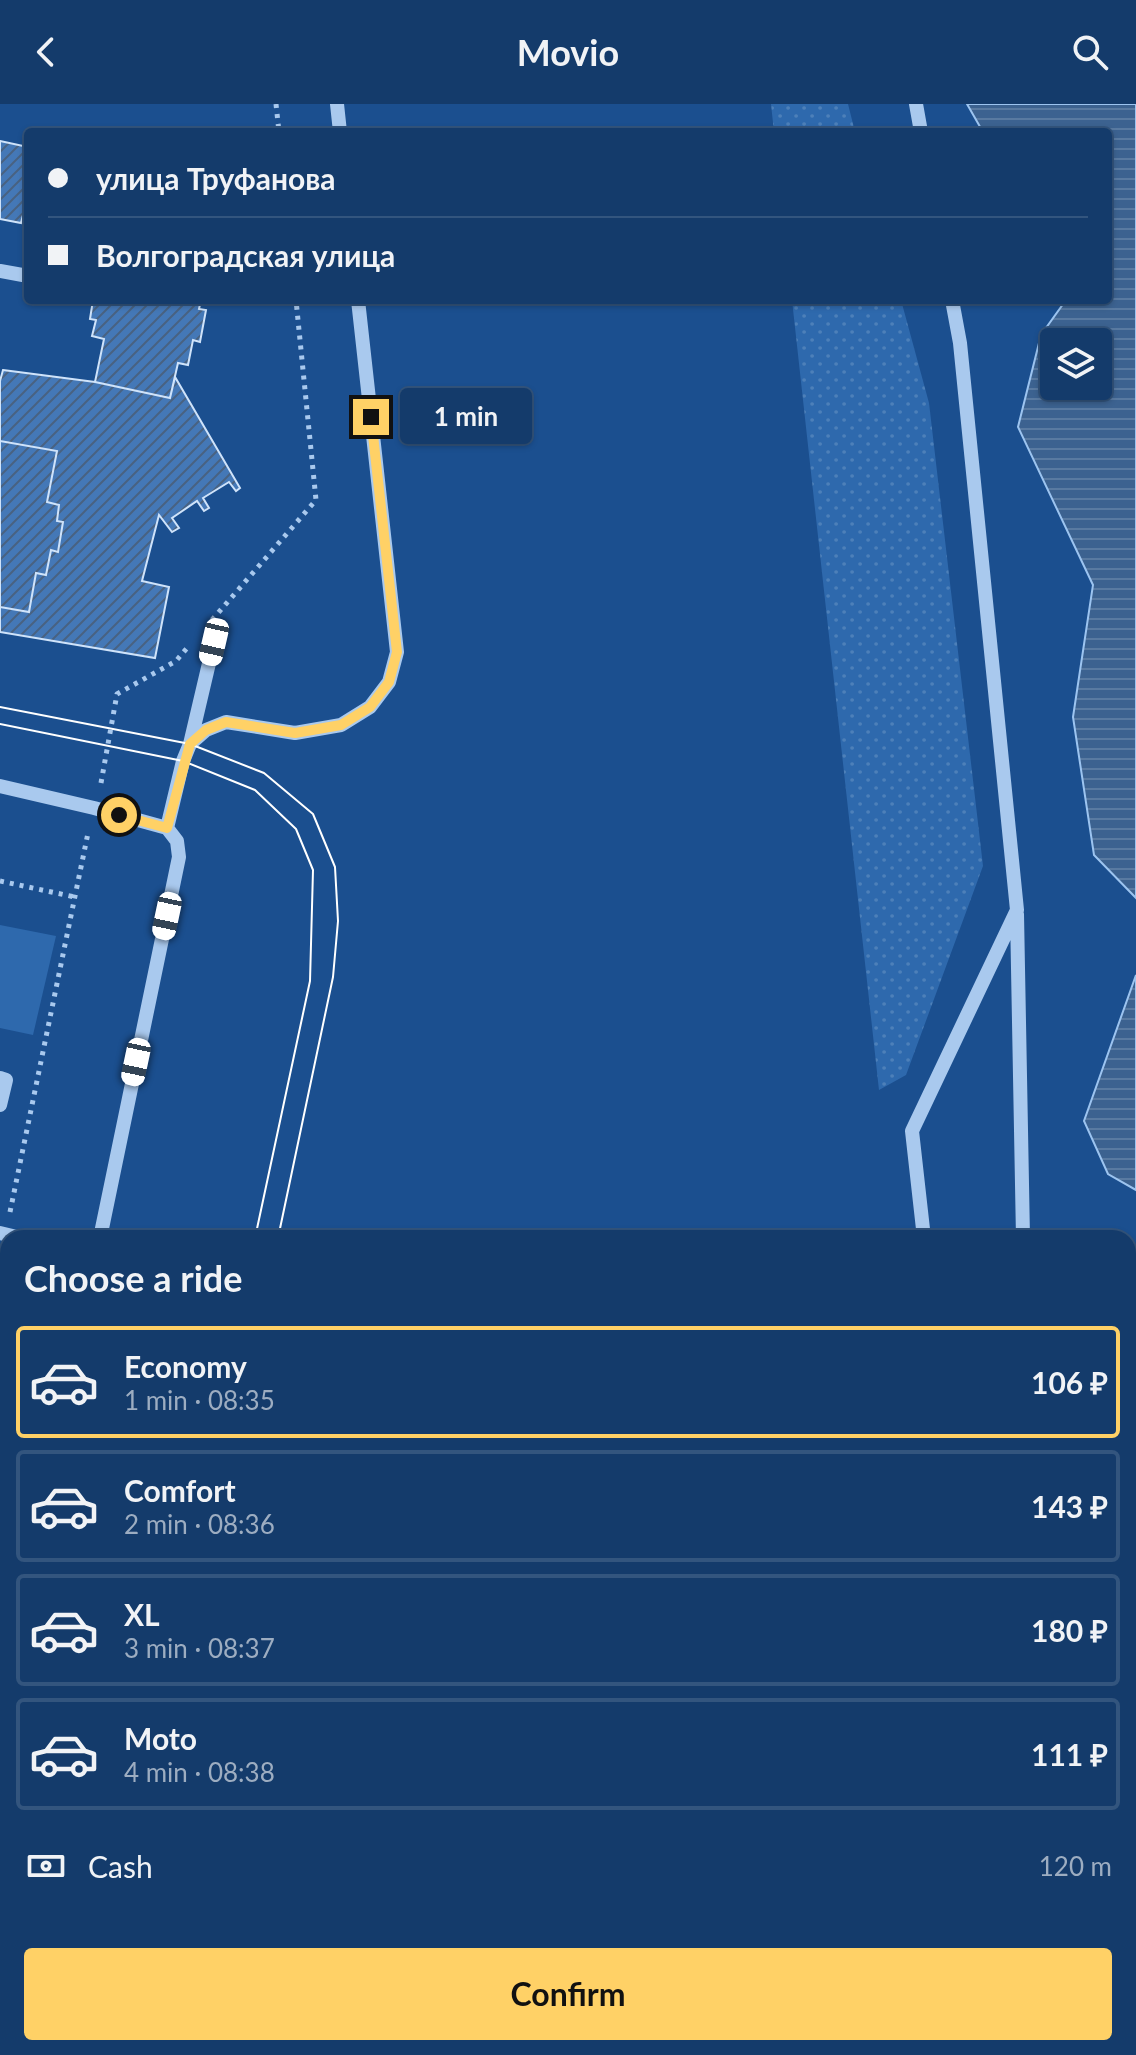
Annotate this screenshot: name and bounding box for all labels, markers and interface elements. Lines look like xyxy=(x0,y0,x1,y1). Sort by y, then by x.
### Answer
icon: back xyxy=(24,30,68,74)
text: Movio xyxy=(517,30,619,74)
icon: search xyxy=(1068,30,1112,74)
text: улица Труфанова xyxy=(96,160,336,196)
text: Волгоградская улица xyxy=(96,237,395,273)
map controls xyxy=(1040,328,1112,400)
button: layers xyxy=(1040,328,1112,400)
callout: 1 min xyxy=(399,389,531,445)
route end xyxy=(353,399,389,435)
text: 1 min xyxy=(434,400,498,432)
car xyxy=(197,616,231,668)
route start xyxy=(101,797,137,833)
car xyxy=(150,890,184,942)
car xyxy=(119,1036,153,1088)
text: Choose a ride xyxy=(24,1256,243,1300)
icon: car xyxy=(28,1346,100,1418)
text: Economy xyxy=(124,1348,247,1384)
text: 106 ₽ xyxy=(1031,1364,1108,1400)
text: 1 min · 08:35 xyxy=(124,1384,275,1416)
icon: car xyxy=(28,1470,100,1542)
text: Comfort xyxy=(124,1472,236,1508)
text: 143 ₽ xyxy=(1031,1488,1108,1524)
text: 2 min · 08:36 xyxy=(124,1508,275,1540)
icon: car xyxy=(28,1594,100,1666)
text: XL xyxy=(124,1596,160,1632)
text: 180 ₽ xyxy=(1031,1612,1108,1648)
text: 3 min · 08:37 xyxy=(124,1632,275,1664)
icon: car xyxy=(28,1718,100,1790)
text: Moto xyxy=(124,1720,197,1756)
text: 111 ₽ xyxy=(1031,1736,1108,1772)
text: 4 min · 08:38 xyxy=(124,1756,275,1788)
icon: cash xyxy=(24,1844,68,1888)
text: Cash xyxy=(88,1848,153,1884)
text: 120 m xyxy=(1039,1850,1112,1882)
button: Confirm xyxy=(24,1948,1112,2040)

